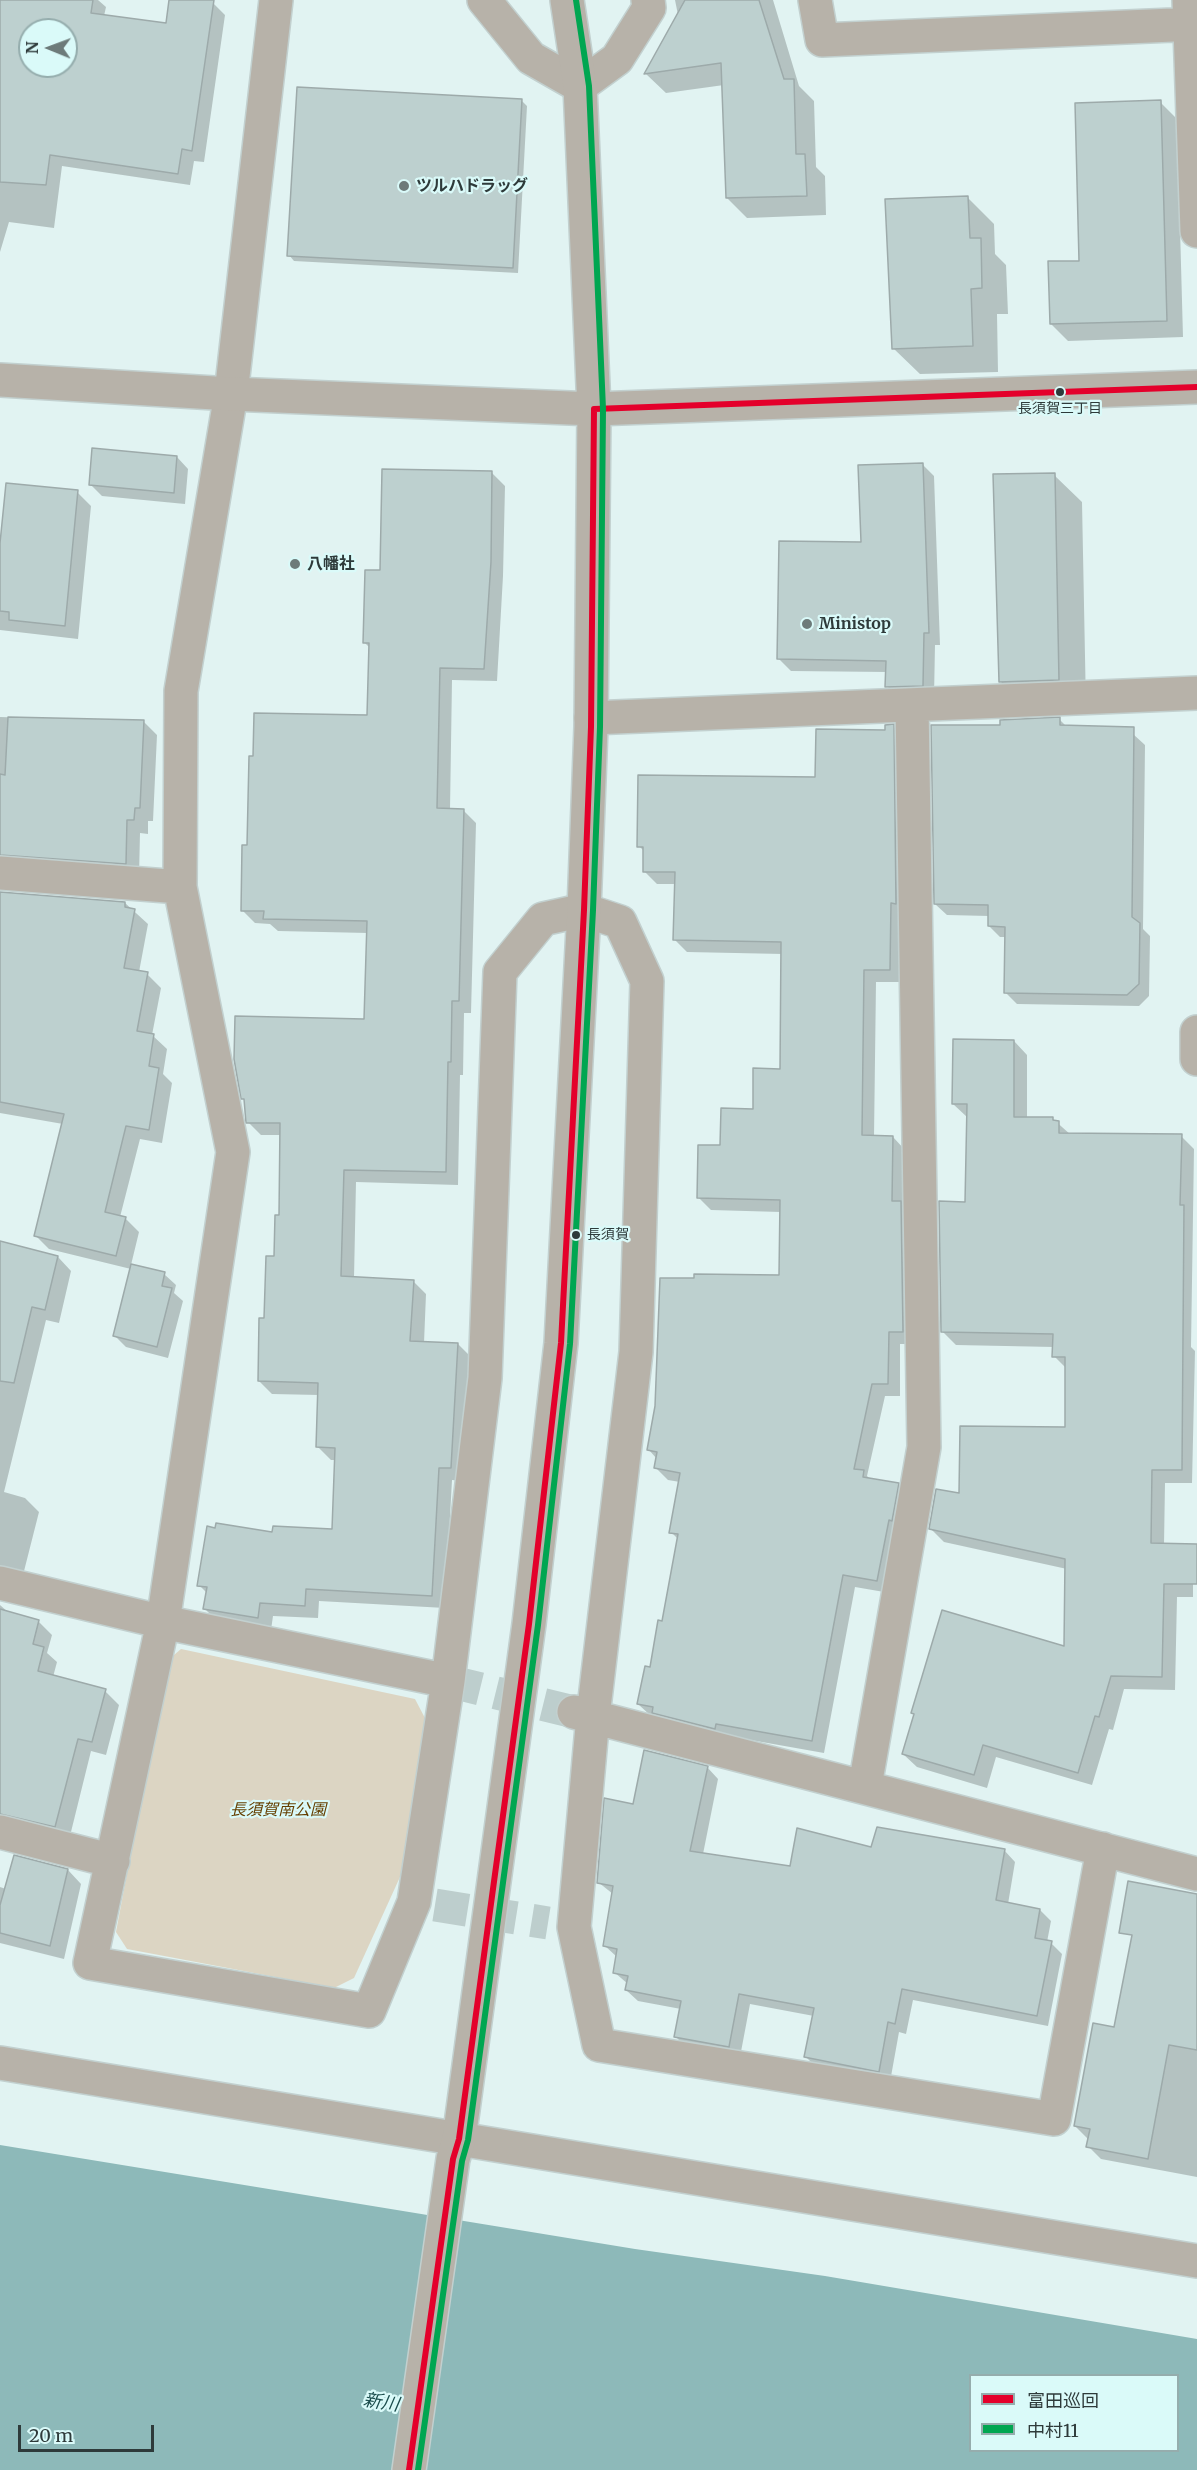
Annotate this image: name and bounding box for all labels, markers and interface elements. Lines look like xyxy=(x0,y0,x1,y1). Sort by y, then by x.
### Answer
north arrow xyxy=(18,18,78,78)
text: N xyxy=(22,41,42,54)
place label: ツルハドラッグ xyxy=(416,176,528,196)
marker: ツルハドラッグ xyxy=(397,179,411,193)
marker: 長須賀三丁目 xyxy=(1054,386,1066,398)
place label: 長須賀三丁目 xyxy=(1018,401,1102,417)
place label: 八幡社 xyxy=(307,554,355,574)
marker: 八幡社 xyxy=(288,557,302,571)
place label: Ministop xyxy=(819,614,891,634)
marker: Ministop xyxy=(800,617,814,631)
place label: 長須賀 xyxy=(587,1227,629,1243)
marker: 長須賀 xyxy=(570,1229,582,1241)
park label: 長須賀南公園 xyxy=(230,1800,326,1820)
legend xyxy=(969,2374,1179,2452)
text: 富田巡回 xyxy=(1027,2389,1099,2412)
water label: 新川 xyxy=(362,2390,400,2416)
scale bar xyxy=(21,2413,158,2451)
text: 中村11 xyxy=(1027,2419,1079,2442)
text: 20 m xyxy=(29,2424,73,2447)

